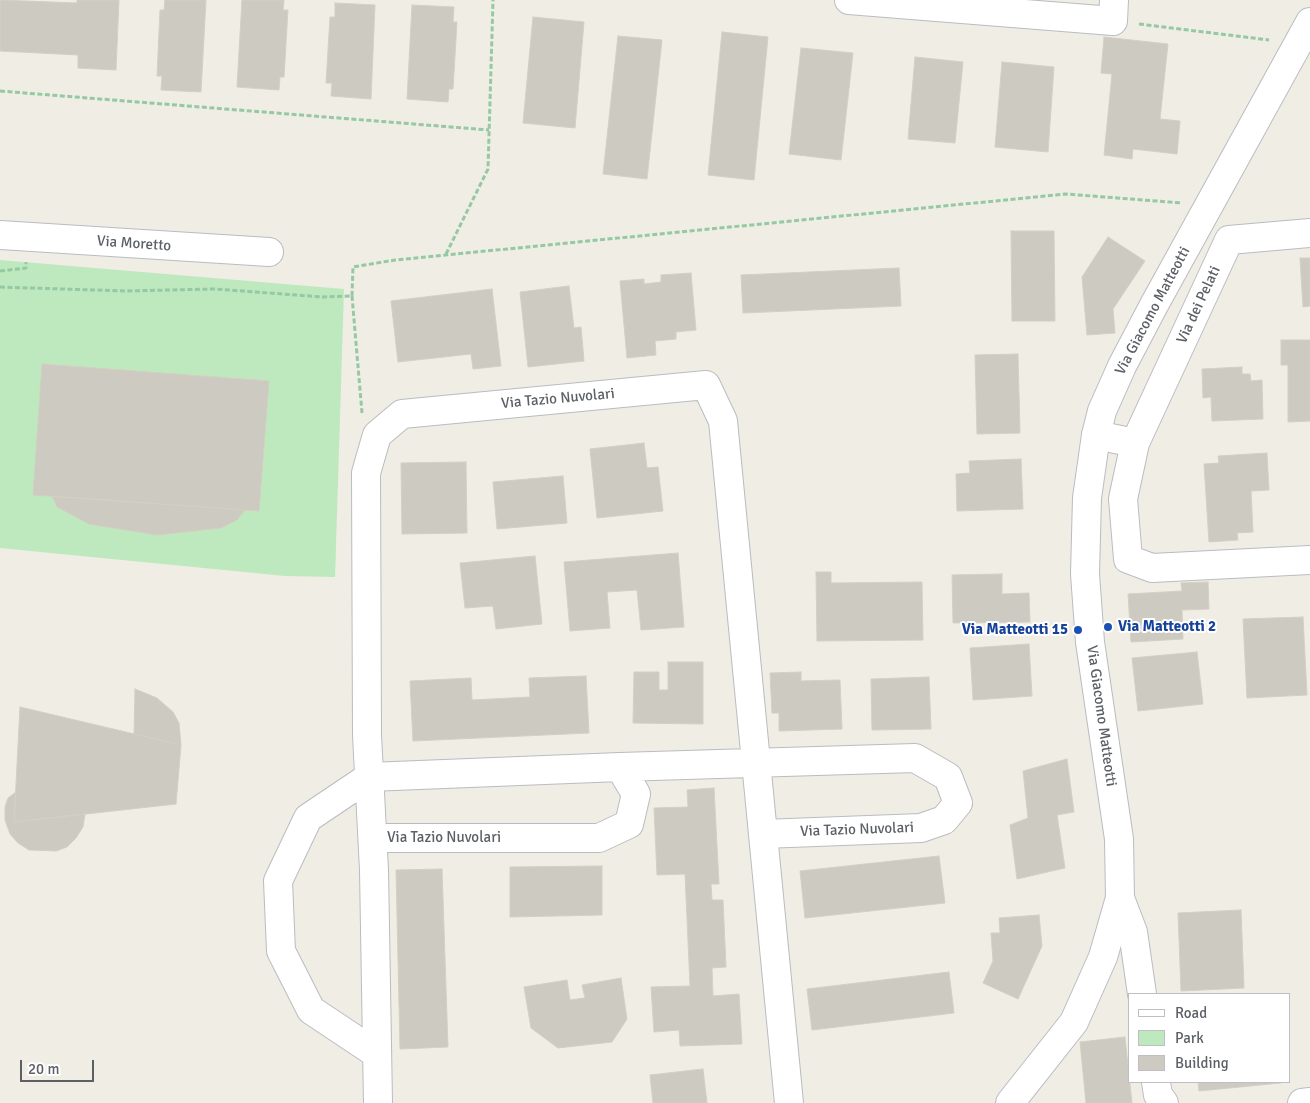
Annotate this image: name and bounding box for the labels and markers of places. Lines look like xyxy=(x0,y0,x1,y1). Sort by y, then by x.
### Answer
place label: Via Matteotti 2 xyxy=(1118,618,1216,636)
place label: Via Matteotti 15 xyxy=(962,621,1068,639)
marker: Via Matteotti 2 xyxy=(1102,621,1114,633)
marker: Via Matteotti 15 xyxy=(1072,624,1084,636)

